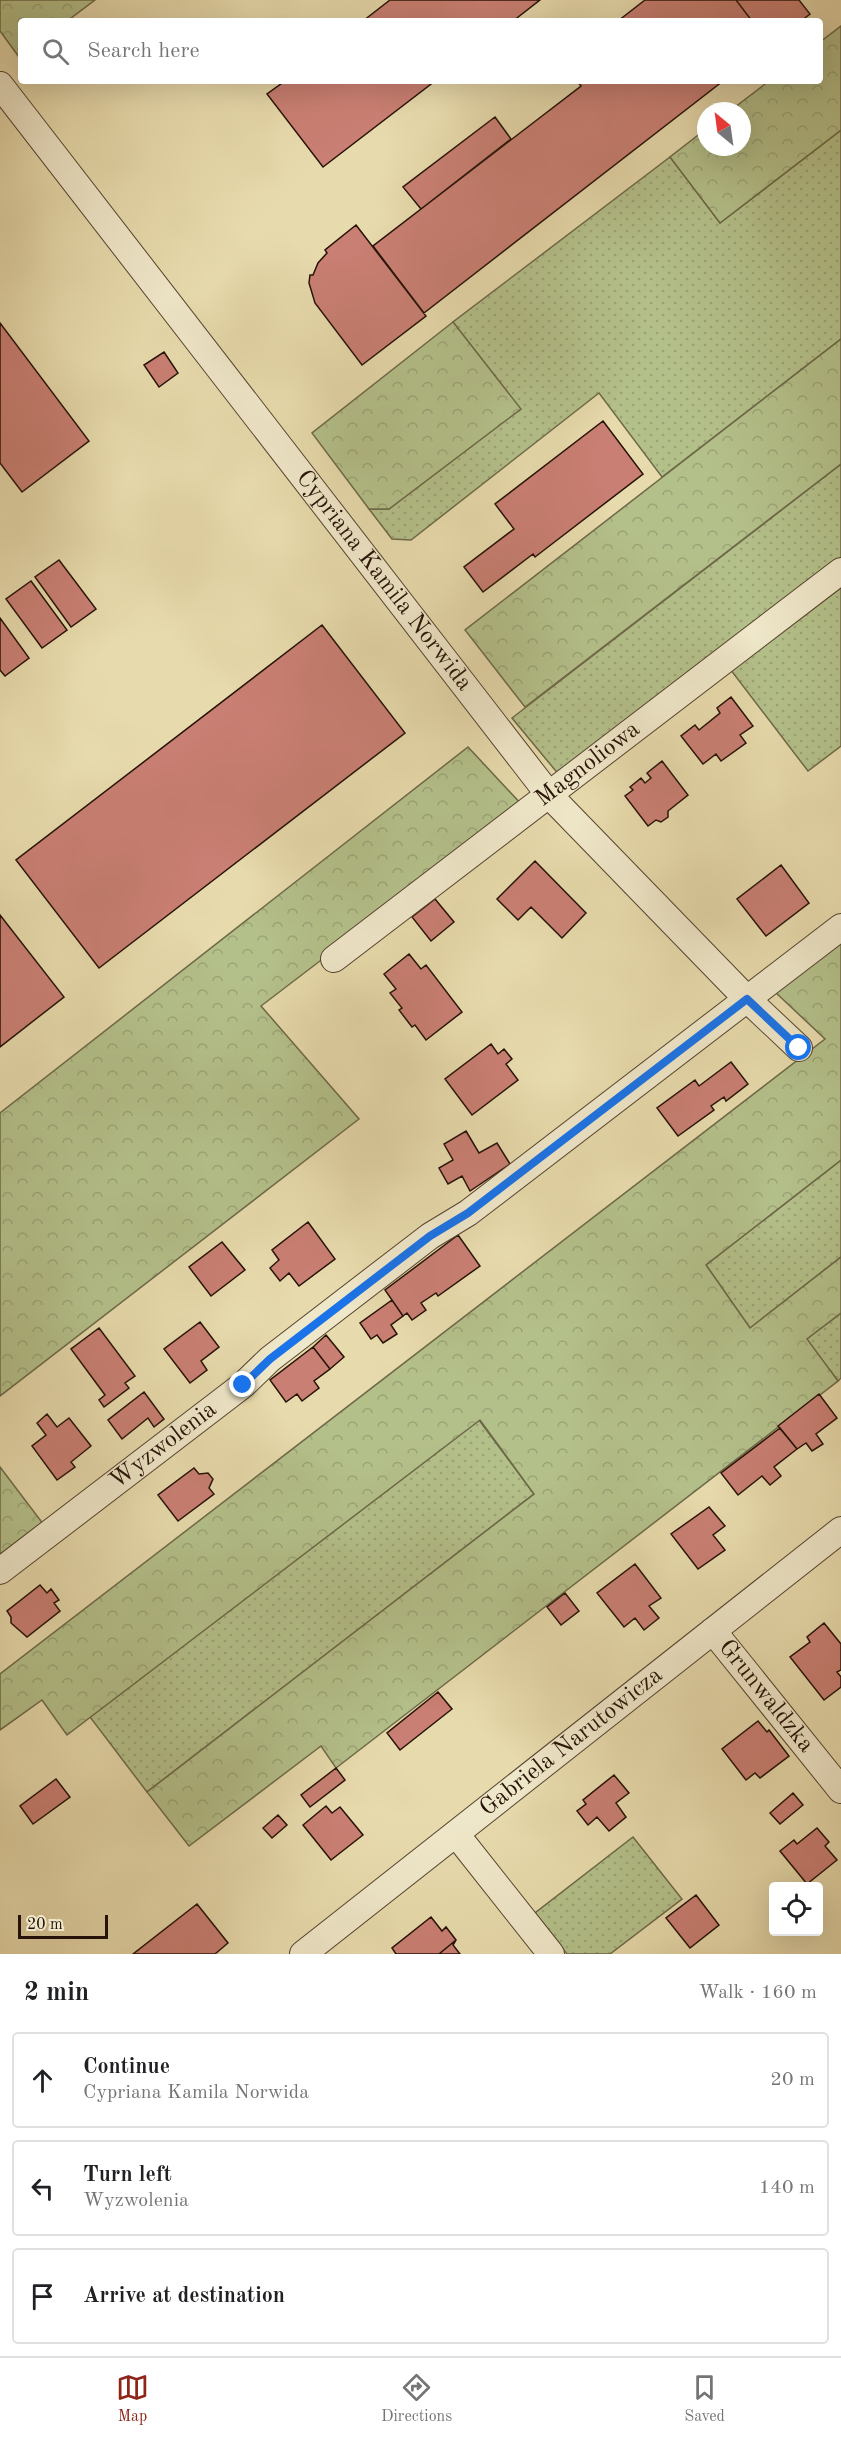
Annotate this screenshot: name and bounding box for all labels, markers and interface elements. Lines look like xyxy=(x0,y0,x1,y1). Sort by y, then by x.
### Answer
search box xyxy=(18,18,823,84)
icon: search xyxy=(39,35,72,68)
text: Search here xyxy=(87,40,200,62)
north arrow xyxy=(697,102,751,156)
street label: Cypriana Kamila Norwida xyxy=(291,466,476,696)
street label: Magnoliowa xyxy=(532,717,645,812)
route start xyxy=(785,1034,811,1060)
route end xyxy=(229,1371,255,1397)
street label: Wyzwolenia xyxy=(106,1398,221,1494)
street label: Grunwaldzka xyxy=(714,1636,818,1757)
street label: Gabriela Narutowicza xyxy=(476,1663,667,1821)
map controls xyxy=(769,1882,823,1936)
button: locate xyxy=(769,1882,823,1936)
scale bar xyxy=(18,1912,108,1940)
text: 20 m xyxy=(27,1917,63,1933)
text: 2 min xyxy=(24,1980,89,2006)
text: Walk · 160 m xyxy=(698,1983,817,2003)
text: Continue xyxy=(83,2056,170,2078)
icon: ahead xyxy=(26,2064,59,2097)
text: 20 m xyxy=(770,2070,815,2090)
text: Cypriana Kamila Norwida xyxy=(83,2083,309,2103)
text: Turn left xyxy=(83,2164,172,2186)
icon: left xyxy=(26,2172,59,2205)
text: 140 m xyxy=(759,2178,815,2198)
text: Wyzwolenia xyxy=(83,2191,189,2211)
icon: arrive xyxy=(26,2280,59,2313)
text: Arrive at destination xyxy=(83,2285,285,2307)
tab: Map xyxy=(116,2371,149,2427)
tab: Directions xyxy=(381,2371,452,2427)
tab: Saved xyxy=(684,2371,725,2427)

